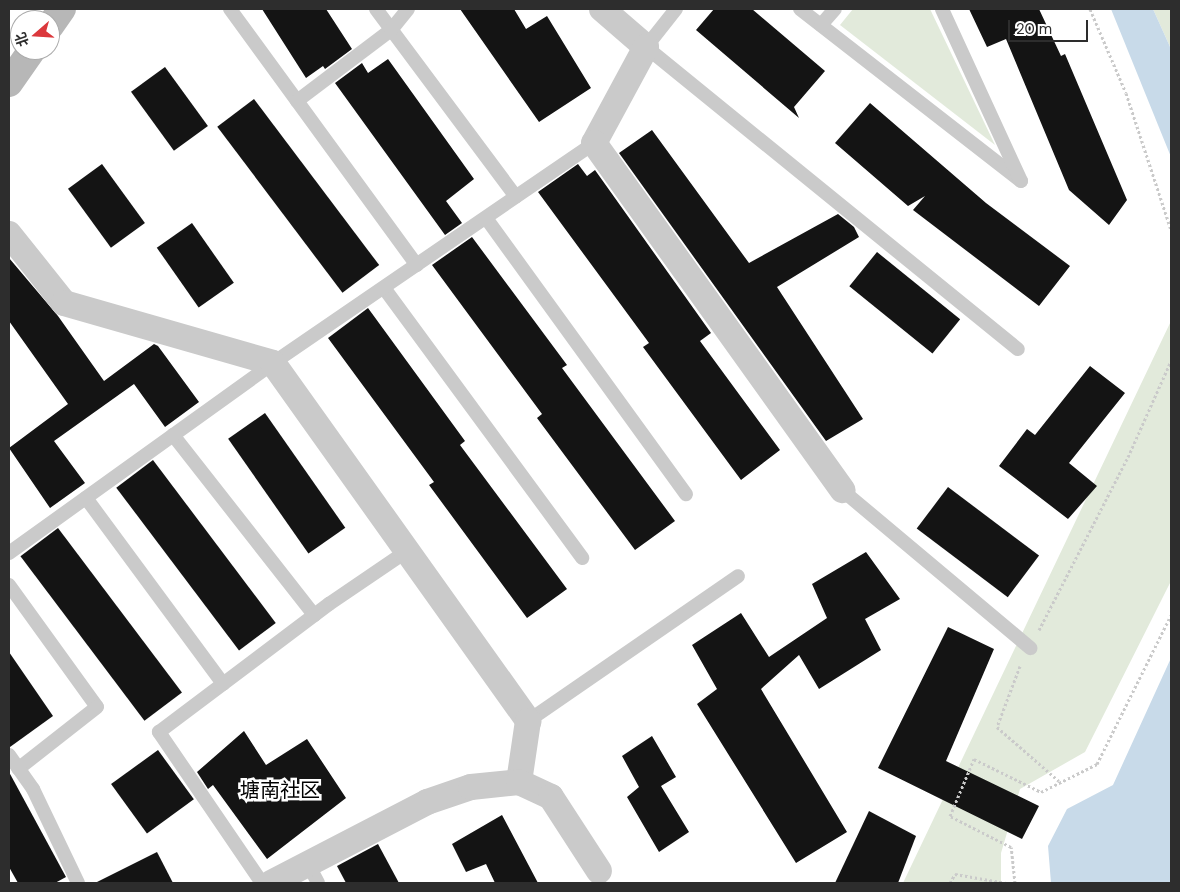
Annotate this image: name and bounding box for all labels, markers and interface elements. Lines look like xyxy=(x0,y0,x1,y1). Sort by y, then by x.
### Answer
north arrow xyxy=(10,10,60,60)
scale bar xyxy=(1010,10,1090,42)
text: 20 m xyxy=(1016,19,1052,39)
text: 北 xyxy=(11,30,33,49)
district label: 塘南社区 xyxy=(240,778,320,802)

